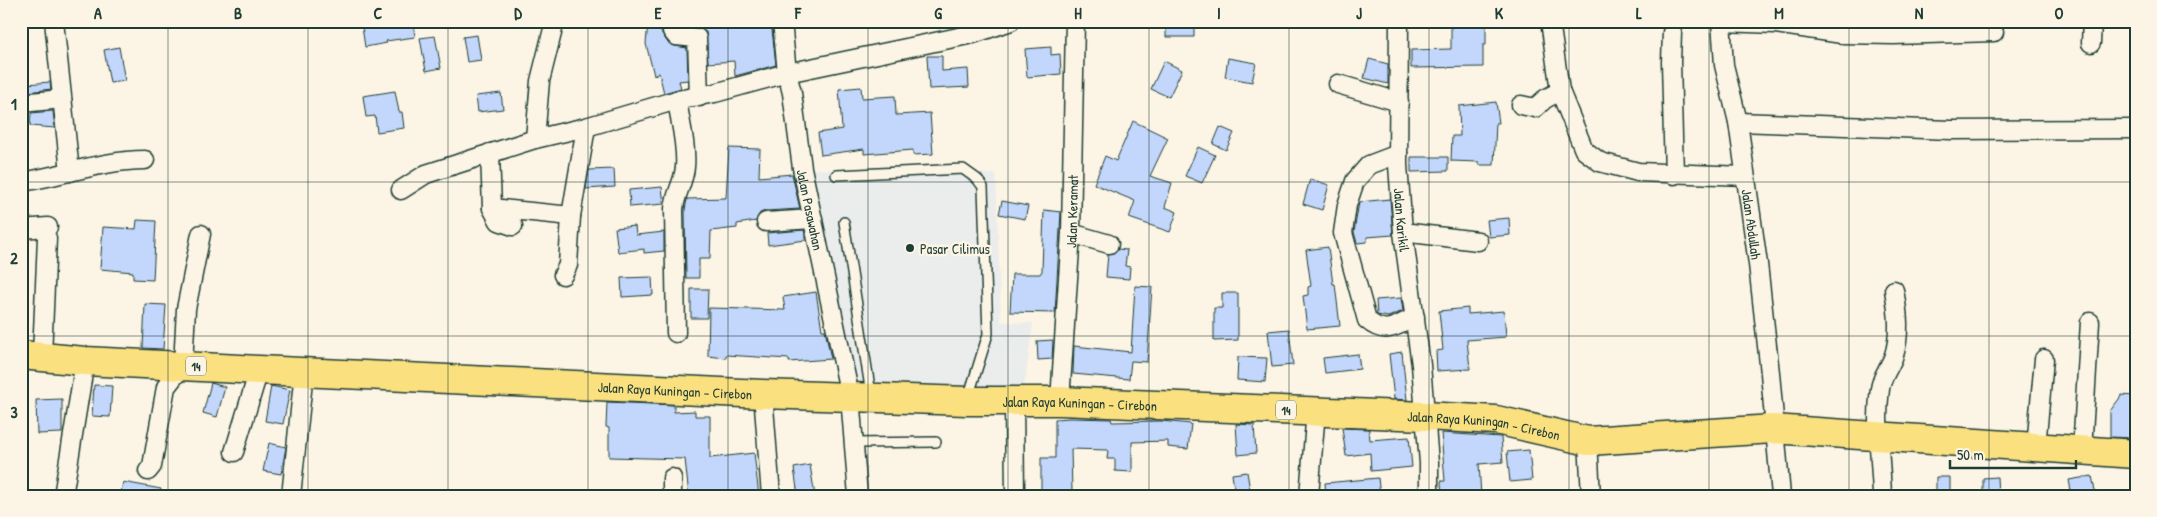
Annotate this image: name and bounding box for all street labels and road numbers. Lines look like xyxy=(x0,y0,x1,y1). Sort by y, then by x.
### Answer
street label: Jalan Pasawahan xyxy=(793,167,829,252)
street label: Jalan Keramat xyxy=(1061,174,1082,249)
street label: Jalan Karikil xyxy=(1390,187,1415,253)
street label: Jalan Abdullah xyxy=(1738,188,1767,261)
road number: 14 xyxy=(186,356,206,376)
street label: Jalan Raya Kuningan - Cirebon xyxy=(597,377,753,403)
street label: Jalan Raya Kuningan - Cirebon xyxy=(1003,391,1157,414)
road number: 14 xyxy=(1276,400,1296,420)
street label: Jalan Raya Kuningan - Cirebon xyxy=(1407,406,1562,444)

